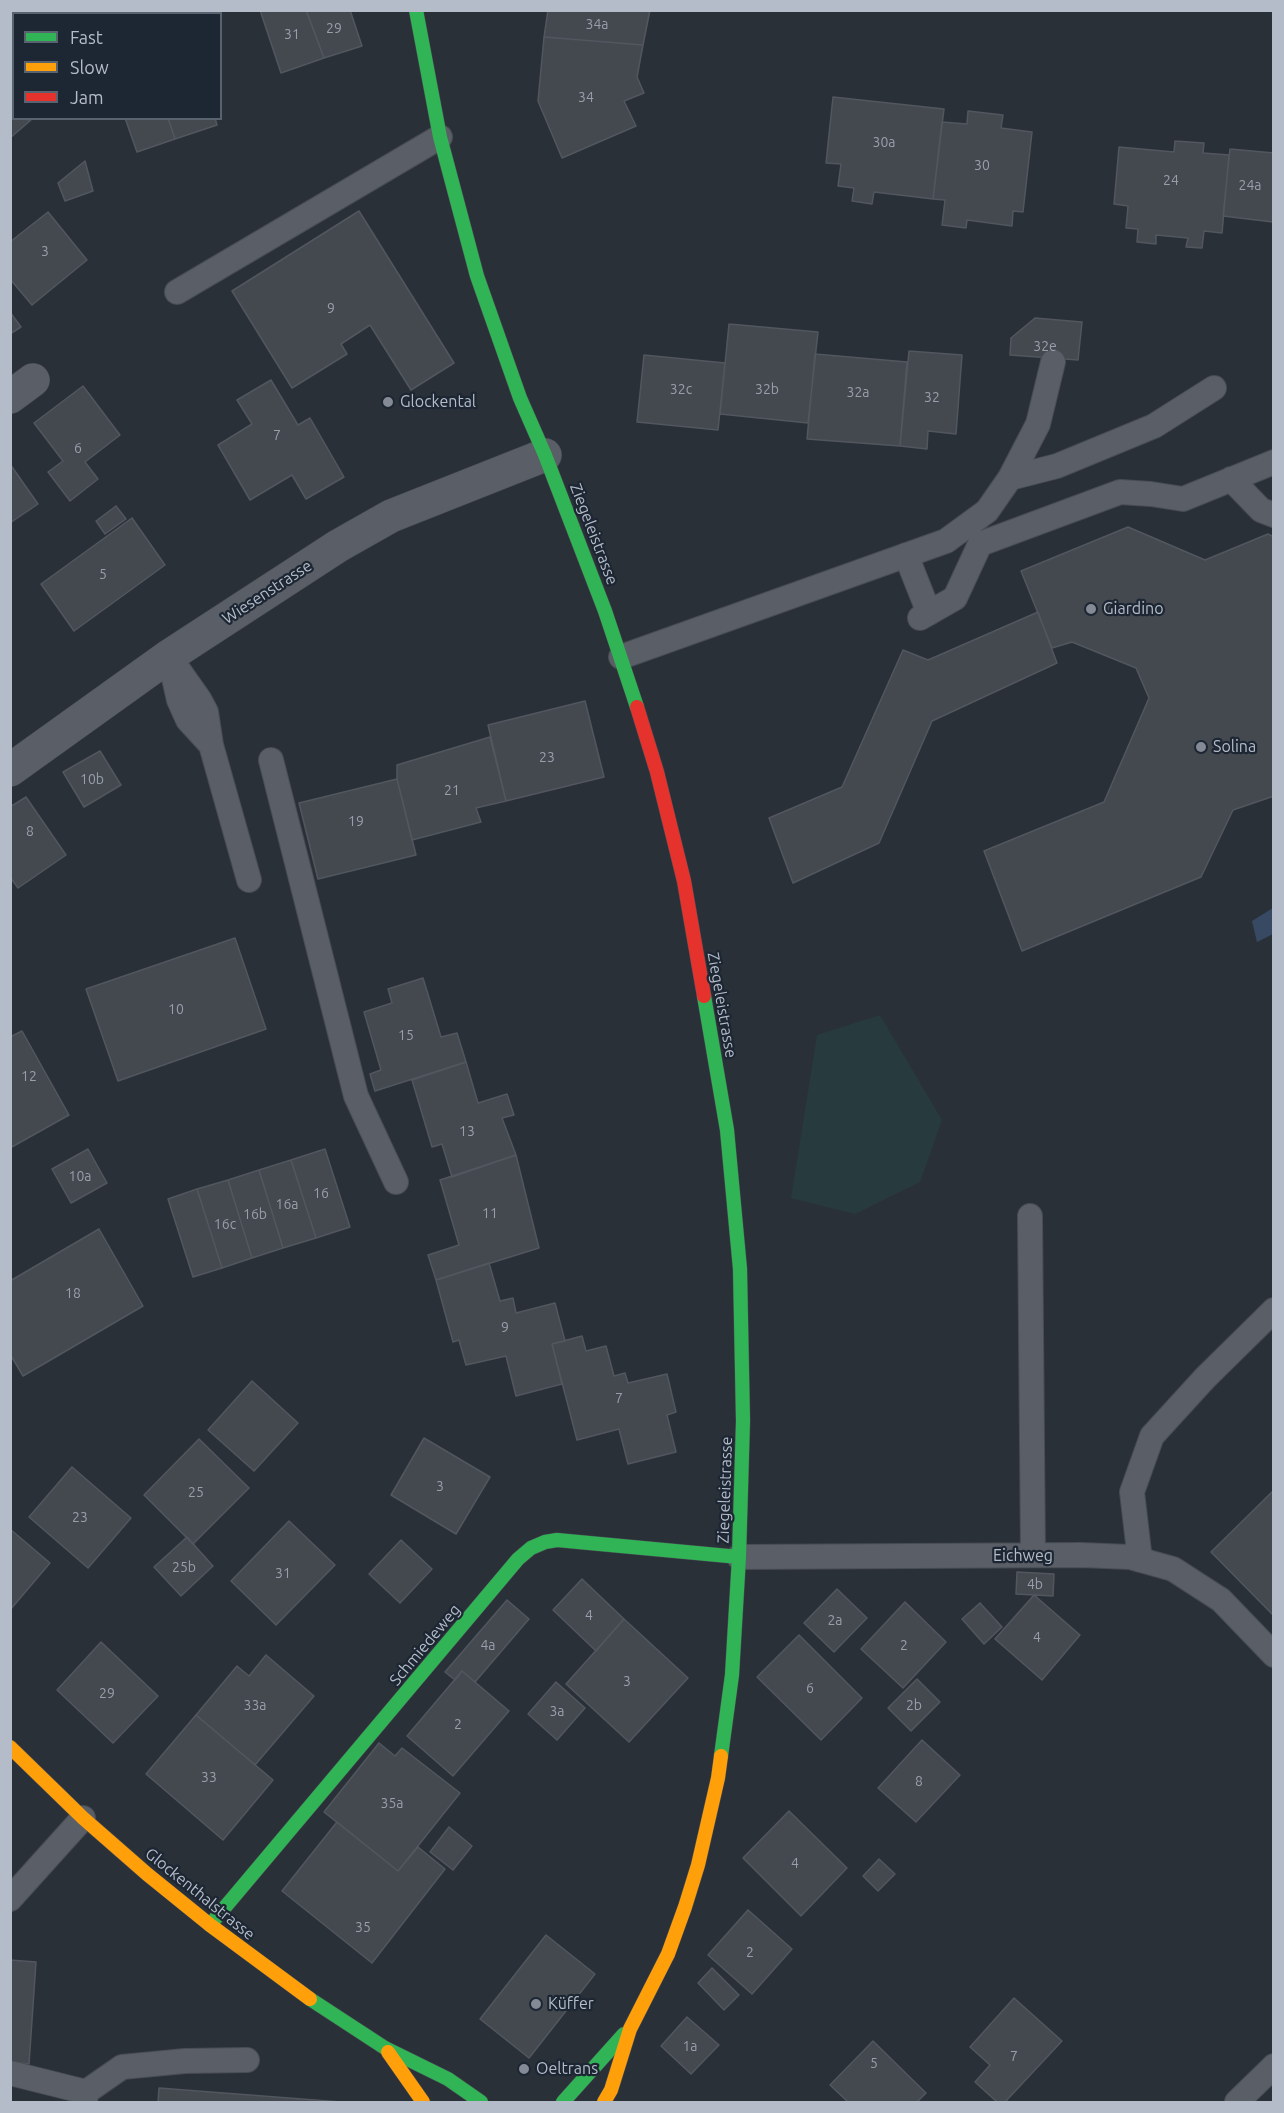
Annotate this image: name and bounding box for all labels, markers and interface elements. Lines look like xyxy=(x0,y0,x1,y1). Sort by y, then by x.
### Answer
legend xyxy=(12,12,222,120)
house number: 34a xyxy=(586,16,608,32)
house number: 29 xyxy=(326,20,342,36)
house number: 31 xyxy=(284,26,300,42)
text: Fast xyxy=(70,27,103,47)
text: Slow xyxy=(70,57,109,77)
text: Jam xyxy=(70,87,104,107)
house number: 34 xyxy=(578,89,594,105)
house number: 30a xyxy=(873,134,895,150)
house number: 30 xyxy=(974,157,990,173)
house number: 24 xyxy=(1163,172,1179,188)
house number: 24a xyxy=(1239,177,1261,193)
house number: 3 xyxy=(41,243,49,259)
house number: 9 xyxy=(327,300,335,316)
house number: 32e xyxy=(1033,338,1057,354)
house number: 32c xyxy=(670,381,692,397)
house number: 32b xyxy=(755,381,779,397)
house number: 32a xyxy=(847,384,869,400)
house number: 32 xyxy=(924,389,940,405)
place label: Glockental xyxy=(400,392,476,412)
marker: Glockental xyxy=(381,395,395,409)
house number: 7 xyxy=(273,427,281,443)
house number: 6 xyxy=(74,440,82,456)
street label: Ziegeleistrasse xyxy=(566,481,622,587)
street label: Wiesenstrasse xyxy=(219,556,315,628)
house number: 5 xyxy=(99,566,107,582)
place label: Giardino xyxy=(1103,599,1164,619)
marker: Giardino xyxy=(1084,602,1098,616)
place label: Solina xyxy=(1213,737,1256,757)
marker: Solina xyxy=(1194,740,1208,754)
house number: 23 xyxy=(539,749,555,765)
house number: 10b xyxy=(80,771,104,787)
house number: 21 xyxy=(444,782,460,798)
house number: 19 xyxy=(348,813,364,829)
house number: 8 xyxy=(26,823,34,839)
street label: Ziegeleistrasse xyxy=(703,951,741,1059)
house number: 10 xyxy=(168,1001,184,1017)
house number: 15 xyxy=(398,1027,414,1043)
house number: 12 xyxy=(21,1068,37,1084)
house number: 13 xyxy=(459,1123,475,1139)
house number: 10a xyxy=(69,1168,91,1184)
house number: 16 xyxy=(313,1185,329,1201)
house number: 16a xyxy=(276,1196,298,1212)
house number: 11 xyxy=(482,1205,498,1221)
house number: 16b xyxy=(243,1206,267,1222)
house number: 16c xyxy=(214,1216,236,1232)
house number: 18 xyxy=(65,1285,81,1301)
house number: 9 xyxy=(501,1319,509,1335)
house number: 7 xyxy=(615,1390,623,1406)
street label: Ziegeleistrasse xyxy=(714,1436,736,1544)
house number: 3 xyxy=(436,1478,444,1494)
house number: 25 xyxy=(188,1484,204,1500)
house number: 23 xyxy=(72,1509,88,1525)
street label: Eichweg xyxy=(993,1546,1053,1566)
house number: 25b xyxy=(172,1559,196,1575)
house number: 31 xyxy=(275,1565,291,1581)
house number: 4b xyxy=(1027,1576,1043,1592)
street label: Schmiedeweg xyxy=(385,1600,465,1690)
house number: 4 xyxy=(585,1607,593,1623)
house number: 2a xyxy=(827,1612,843,1628)
house number: 4 xyxy=(1033,1629,1041,1645)
house number: 4a xyxy=(480,1637,496,1653)
house number: 2 xyxy=(900,1637,908,1653)
house number: 3 xyxy=(623,1673,631,1689)
house number: 6 xyxy=(806,1680,814,1696)
house number: 29 xyxy=(99,1685,115,1701)
house number: 33a xyxy=(244,1697,266,1713)
house number: 2b xyxy=(906,1697,922,1713)
house number: 3a xyxy=(549,1703,565,1719)
house number: 2 xyxy=(454,1716,462,1732)
house number: 33 xyxy=(201,1769,217,1785)
house number: 8 xyxy=(915,1773,923,1789)
house number: 35a xyxy=(381,1795,403,1811)
street label: Glockenthalstrasse xyxy=(141,1844,259,1944)
house number: 4 xyxy=(791,1855,799,1871)
house number: 35 xyxy=(355,1919,371,1935)
house number: 2 xyxy=(746,1944,754,1960)
place label: Küffer xyxy=(548,1994,594,2014)
marker: Küffer xyxy=(529,1997,543,2011)
house number: 1a xyxy=(682,2038,698,2054)
house number: 7 xyxy=(1010,2048,1018,2064)
house number: 5 xyxy=(870,2055,878,2071)
place label: Oeltrans xyxy=(536,2059,598,2079)
marker: Oeltrans xyxy=(517,2062,531,2076)

